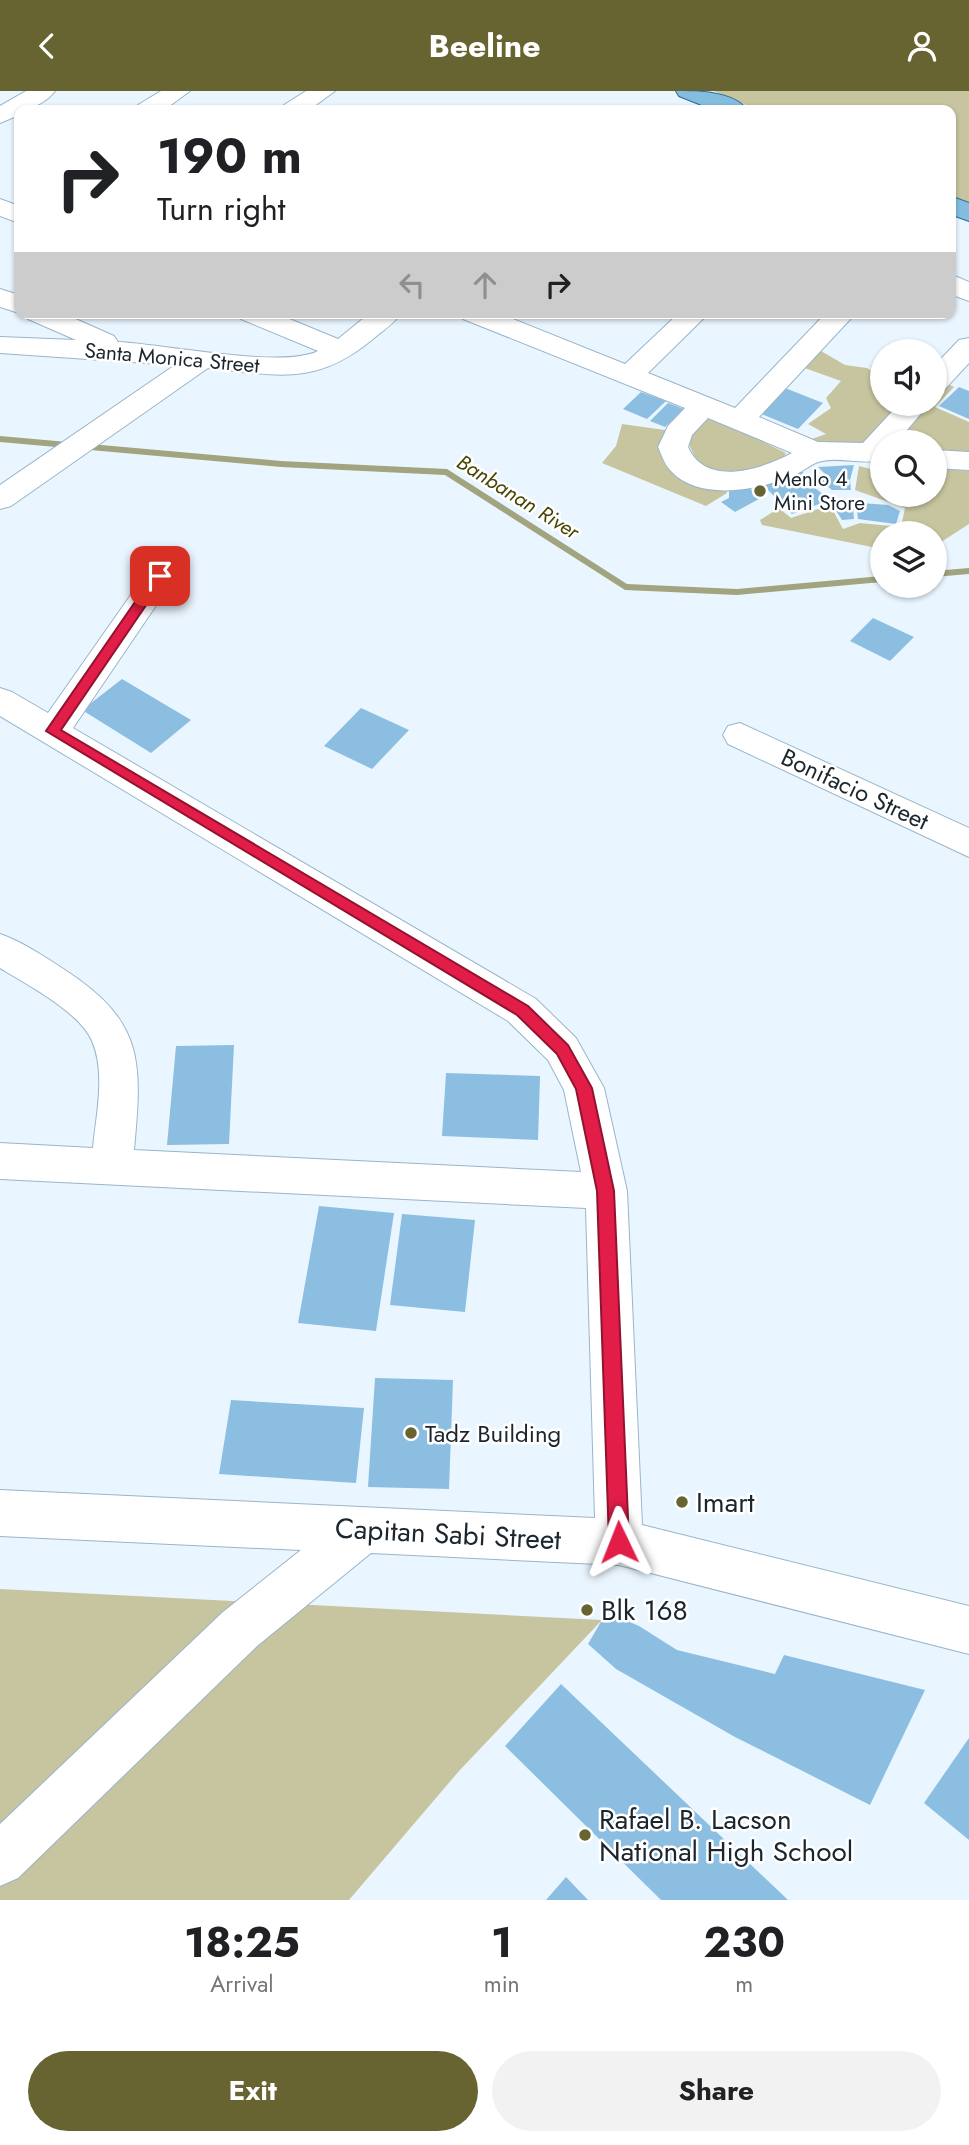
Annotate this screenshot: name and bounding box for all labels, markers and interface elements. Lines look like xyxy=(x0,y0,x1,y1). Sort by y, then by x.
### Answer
text: Beeline xyxy=(428,23,541,69)
icon: back xyxy=(28,27,66,65)
icon: person xyxy=(903,27,941,65)
text: 190 m xyxy=(157,121,302,191)
icon: right xyxy=(42,133,133,224)
text: Turn right xyxy=(157,186,286,232)
icon: left xyxy=(393,266,431,304)
icon: ahead xyxy=(466,266,504,304)
icon: right xyxy=(539,266,577,304)
street label: Santa Monica Street xyxy=(83,335,261,381)
map controls xyxy=(870,339,947,598)
button: sound xyxy=(870,339,947,416)
button: search xyxy=(870,430,947,507)
water label: Banbanan River xyxy=(451,447,586,547)
place label: Menlo 4 Mini Store xyxy=(774,464,865,518)
marker: Menlo 4 Mini Store xyxy=(752,483,768,499)
button: layers xyxy=(870,521,947,598)
pin xyxy=(130,546,190,606)
icon: arrive xyxy=(141,557,179,595)
street label: Bonifacio Street xyxy=(776,740,935,839)
place label: Tadz Building xyxy=(425,1416,561,1451)
marker: Tadz Building xyxy=(403,1425,419,1441)
place label: Imart xyxy=(696,1482,755,1523)
marker: Imart xyxy=(674,1494,690,1510)
position arrow xyxy=(582,1505,656,1579)
street label: Capitan Sabi Street xyxy=(334,1508,562,1560)
place label: Blk 168 xyxy=(601,1590,688,1631)
marker: Blk 168 xyxy=(579,1602,595,1618)
place label: Rafael B. Lacson National High School xyxy=(599,1799,853,1872)
marker: Rafael B. Lacson National High School xyxy=(577,1827,593,1843)
text: 18:25 xyxy=(184,1912,300,1973)
text: 1 xyxy=(491,1912,512,1973)
text: 230 xyxy=(704,1912,785,1973)
text: Arrival xyxy=(210,1967,274,2001)
text: min xyxy=(484,1967,520,2001)
text: m xyxy=(735,1967,753,2001)
button: Exit xyxy=(28,2051,478,2131)
button: Share xyxy=(492,2051,941,2131)

